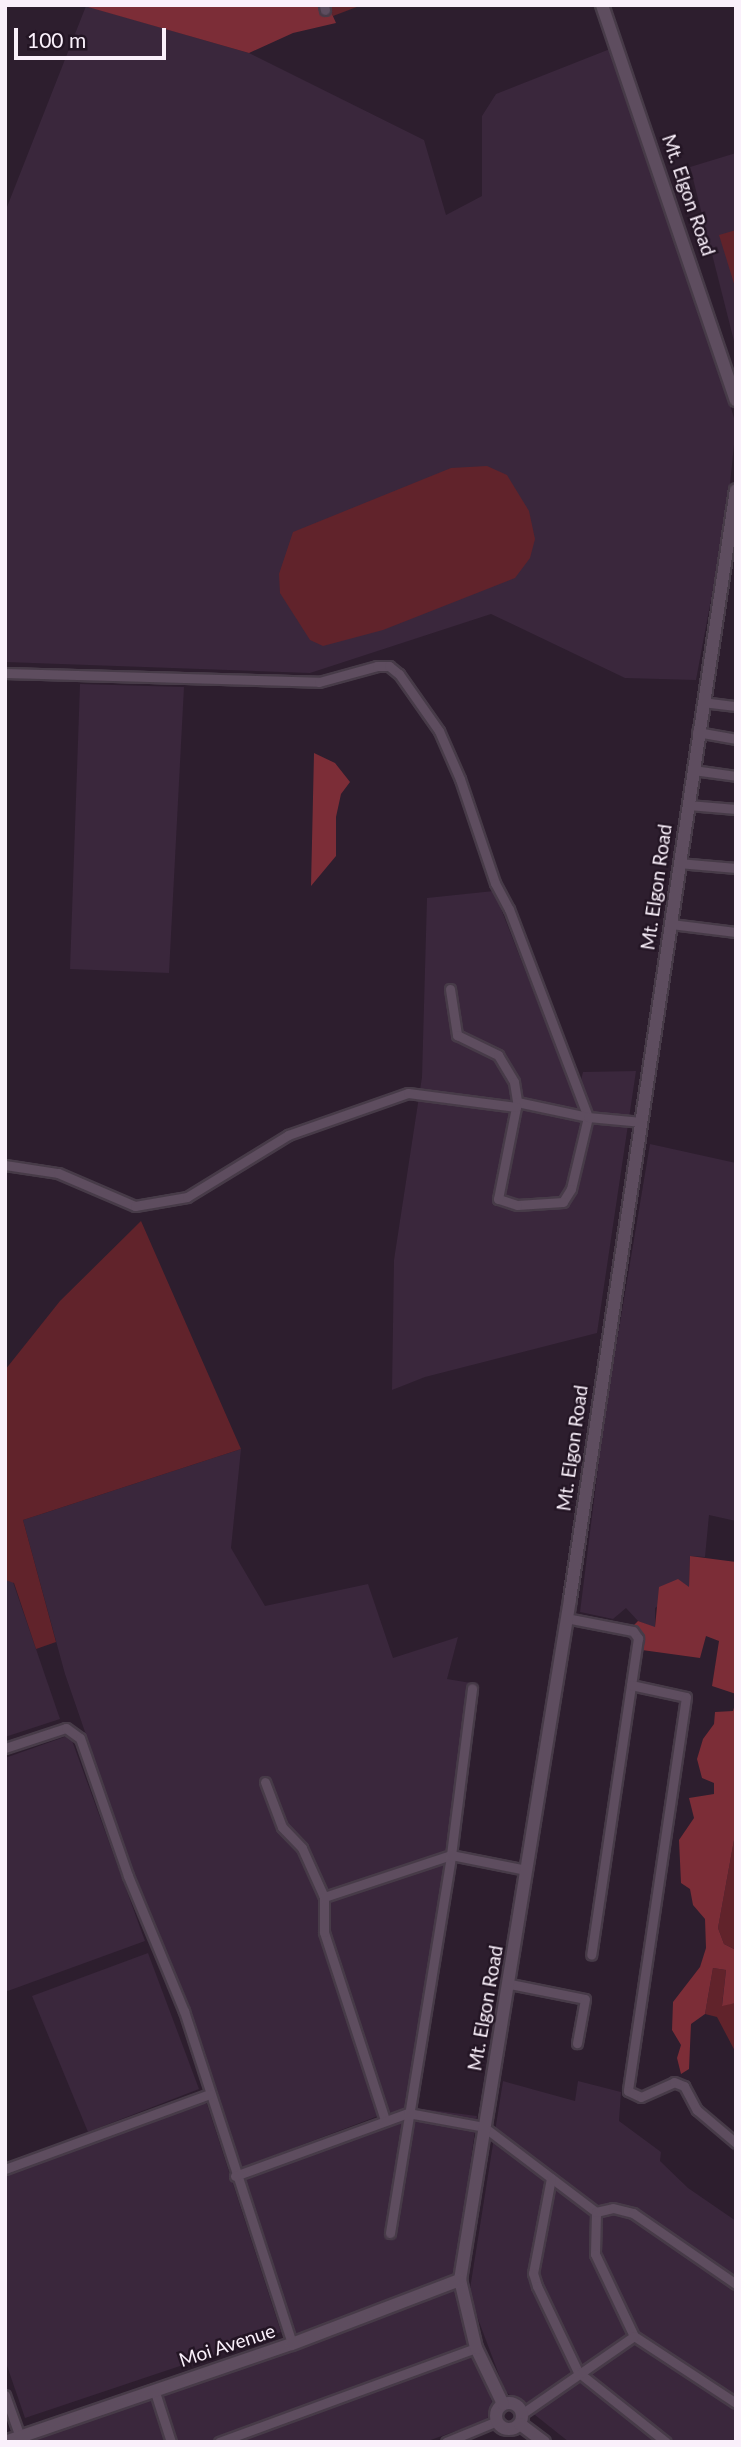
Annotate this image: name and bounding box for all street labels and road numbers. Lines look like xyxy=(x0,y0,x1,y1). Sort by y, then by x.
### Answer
street label: Mt. Elgon Road xyxy=(658,131,720,259)
street label: Mt. Elgon Road xyxy=(636,823,676,951)
street label: Mt. Elgon Road xyxy=(552,1384,592,1512)
street label: Mt. Elgon Road xyxy=(463,1943,507,2073)
street label: Moi Avenue xyxy=(176,2319,278,2371)

